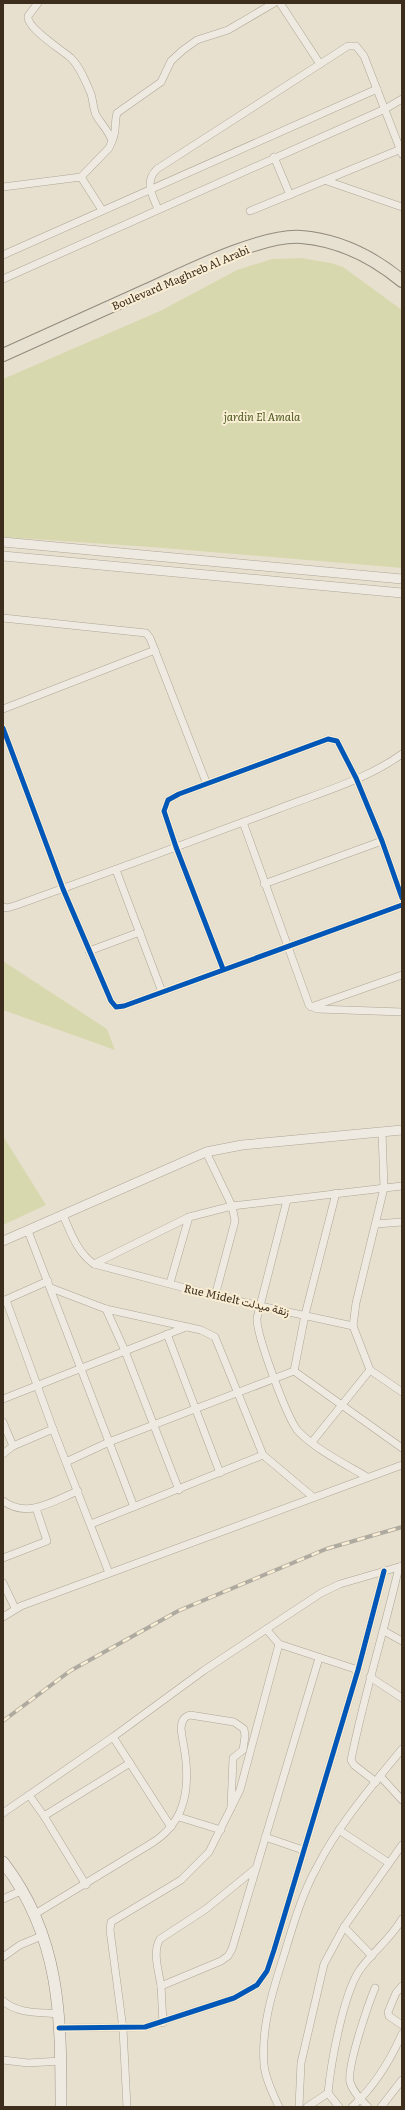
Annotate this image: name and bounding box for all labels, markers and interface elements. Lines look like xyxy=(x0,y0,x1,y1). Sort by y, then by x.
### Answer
street label: Boulevard Maghreb Al Arabi xyxy=(109,241,252,313)
park label: jardin El Amala xyxy=(223,408,301,424)
street label: Rue Midelt زنقة ميدلت xyxy=(183,1279,292,1319)

